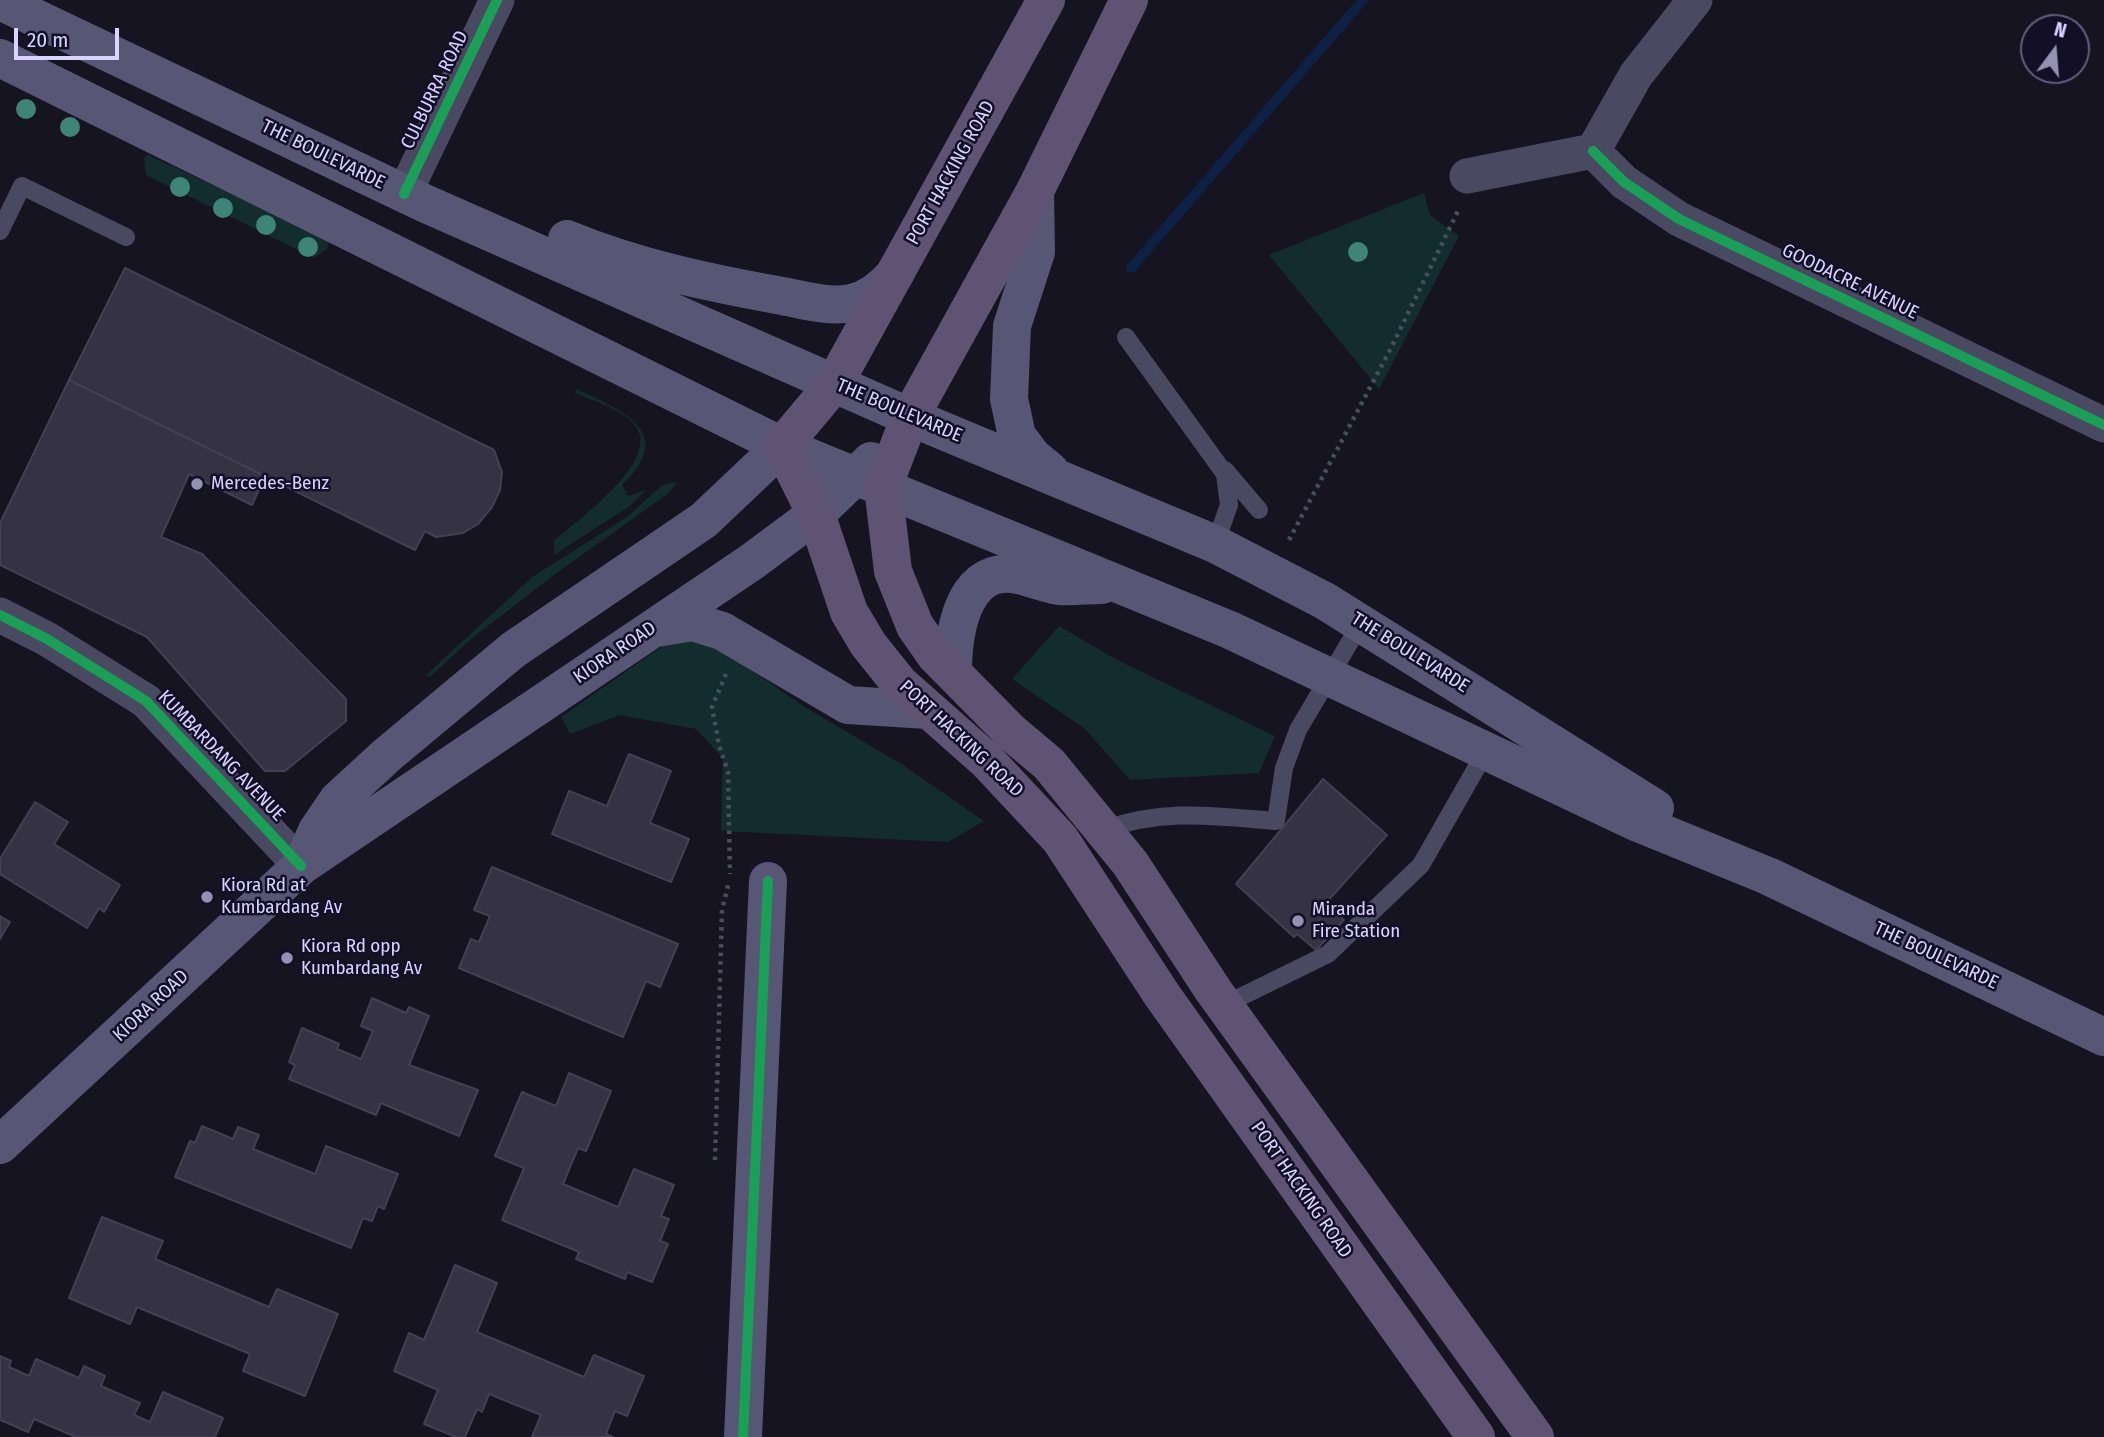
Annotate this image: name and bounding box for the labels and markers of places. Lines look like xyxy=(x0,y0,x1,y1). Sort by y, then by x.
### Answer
place label: Mercedes-Benz xyxy=(211,473,329,495)
marker: Mercedes-Benz xyxy=(189,476,205,492)
place label: Kiora Rd at Kumbardang Av xyxy=(221,875,342,919)
marker: Kiora Rd at Kumbardang Av xyxy=(199,889,215,905)
place label: Miranda Fire Station xyxy=(1312,899,1400,943)
marker: Miranda Fire Station xyxy=(1290,913,1306,929)
place label: Kiora Rd opp Kumbardang Av xyxy=(301,936,422,980)
marker: Kiora Rd opp Kumbardang Av xyxy=(279,950,295,966)

